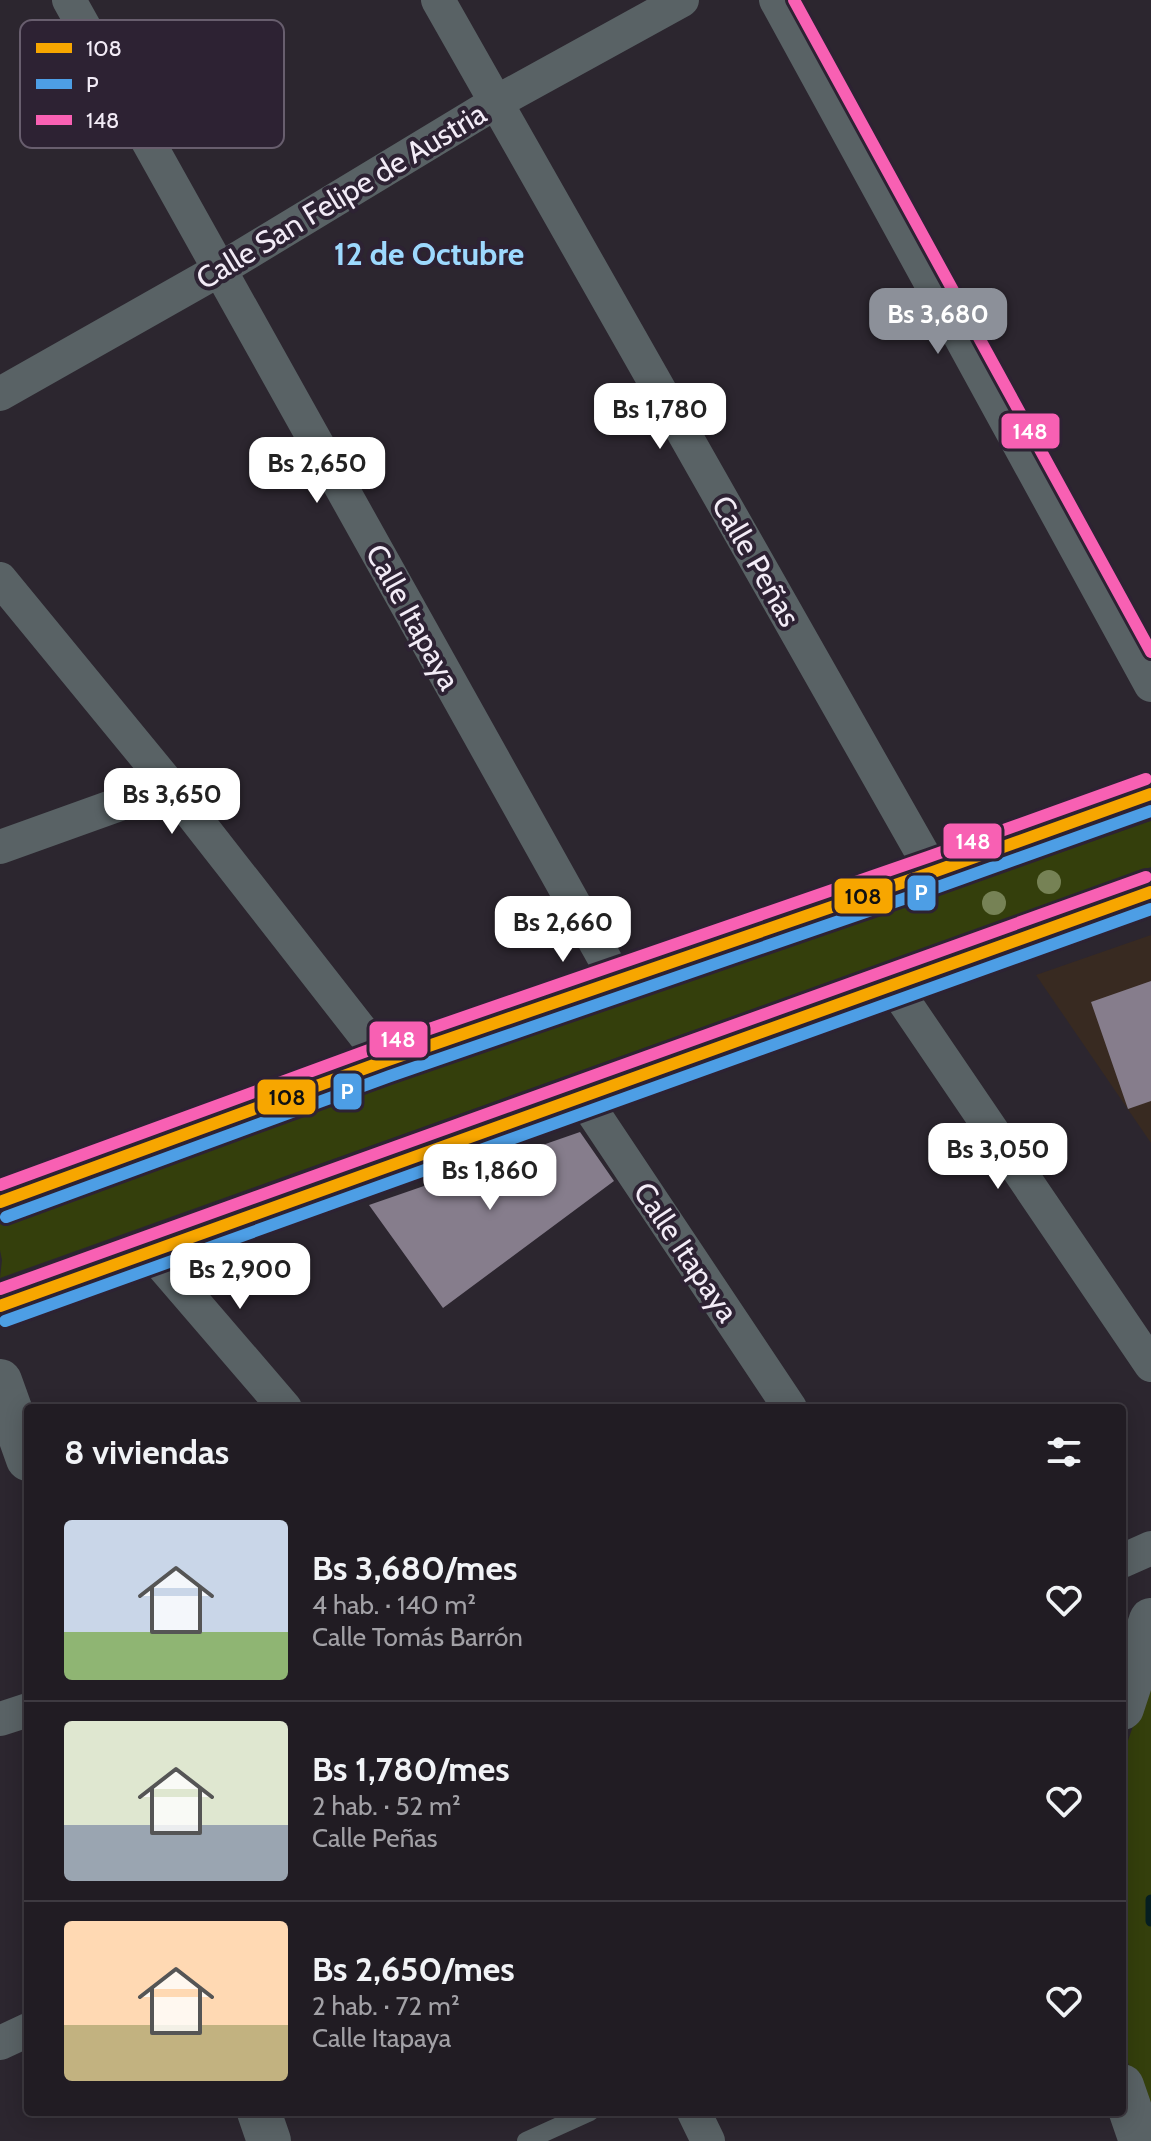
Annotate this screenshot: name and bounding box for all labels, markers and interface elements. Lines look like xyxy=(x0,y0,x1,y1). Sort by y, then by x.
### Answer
legend xyxy=(20,20,284,148)
text: 108 xyxy=(86,35,122,62)
text: P xyxy=(86,71,99,98)
street label: Calle San Felipe de Austria xyxy=(189,94,493,297)
text: 148 xyxy=(86,107,119,134)
district label: 12 de Octubre xyxy=(334,234,524,273)
pin: Bs 3,680 xyxy=(855,288,1021,356)
text: Bs 3,680 xyxy=(887,298,989,330)
pin: Bs 1,780 xyxy=(577,383,743,451)
text: Bs 1,780 xyxy=(612,393,708,425)
line badge: 148 xyxy=(1000,412,1061,450)
text: 148 xyxy=(1012,418,1048,445)
pin: Bs 2,650 xyxy=(234,437,400,505)
text: Bs 2,650 xyxy=(267,447,367,479)
street label: Calle Peñas xyxy=(704,489,808,633)
street label: Calle Itapaya xyxy=(358,538,468,697)
pin: Bs 3,650 xyxy=(89,768,255,836)
text: Bs 3,650 xyxy=(122,778,222,810)
line badge: 148 xyxy=(942,822,1003,860)
text: 148 xyxy=(955,828,991,855)
line badge: P xyxy=(906,874,937,912)
line badge: 108 xyxy=(833,877,894,915)
text: P xyxy=(914,879,928,906)
text: 108 xyxy=(845,883,881,910)
pin: Bs 2,660 xyxy=(480,896,646,964)
text: Bs 2,660 xyxy=(513,906,613,938)
line badge: 148 xyxy=(368,1020,429,1059)
text: 148 xyxy=(380,1026,416,1053)
line badge: P xyxy=(332,1072,363,1111)
line badge: 108 xyxy=(256,1078,317,1116)
text: P xyxy=(340,1078,354,1105)
text: 108 xyxy=(269,1084,305,1111)
pin: Bs 3,050 xyxy=(915,1123,1081,1191)
text: Bs 3,050 xyxy=(946,1133,1050,1165)
pin: Bs 1,860 xyxy=(407,1144,573,1212)
text: Bs 1,860 xyxy=(441,1154,539,1186)
street label: Calle Itapaya xyxy=(626,1175,747,1329)
pin: Bs 2,900 xyxy=(157,1243,323,1311)
text: Bs 2,900 xyxy=(188,1253,292,1285)
icon: filters xyxy=(1042,1430,1086,1474)
text: 8 viviendas xyxy=(64,1431,229,1473)
text: Bs 3,680/mes xyxy=(312,1547,517,1589)
icon: home xyxy=(128,1552,224,1648)
icon: heart xyxy=(1042,1578,1086,1622)
text: 4 hab. · 140 m² xyxy=(312,1589,476,1621)
text: Calle Tomás Barrón xyxy=(312,1621,523,1653)
text: Bs 1,780/mes xyxy=(312,1748,510,1790)
icon: home xyxy=(128,1753,224,1849)
icon: heart xyxy=(1042,1779,1086,1823)
text: 2 hab. · 52 m² xyxy=(312,1790,461,1822)
text: Calle Peñas xyxy=(312,1822,437,1854)
text: Bs 2,650/mes xyxy=(312,1948,515,1990)
icon: home xyxy=(128,1953,224,2049)
icon: heart xyxy=(1042,1979,1086,2023)
text: 2 hab. · 72 m² xyxy=(312,1990,460,2022)
text: Calle Itapaya xyxy=(312,2022,451,2054)

